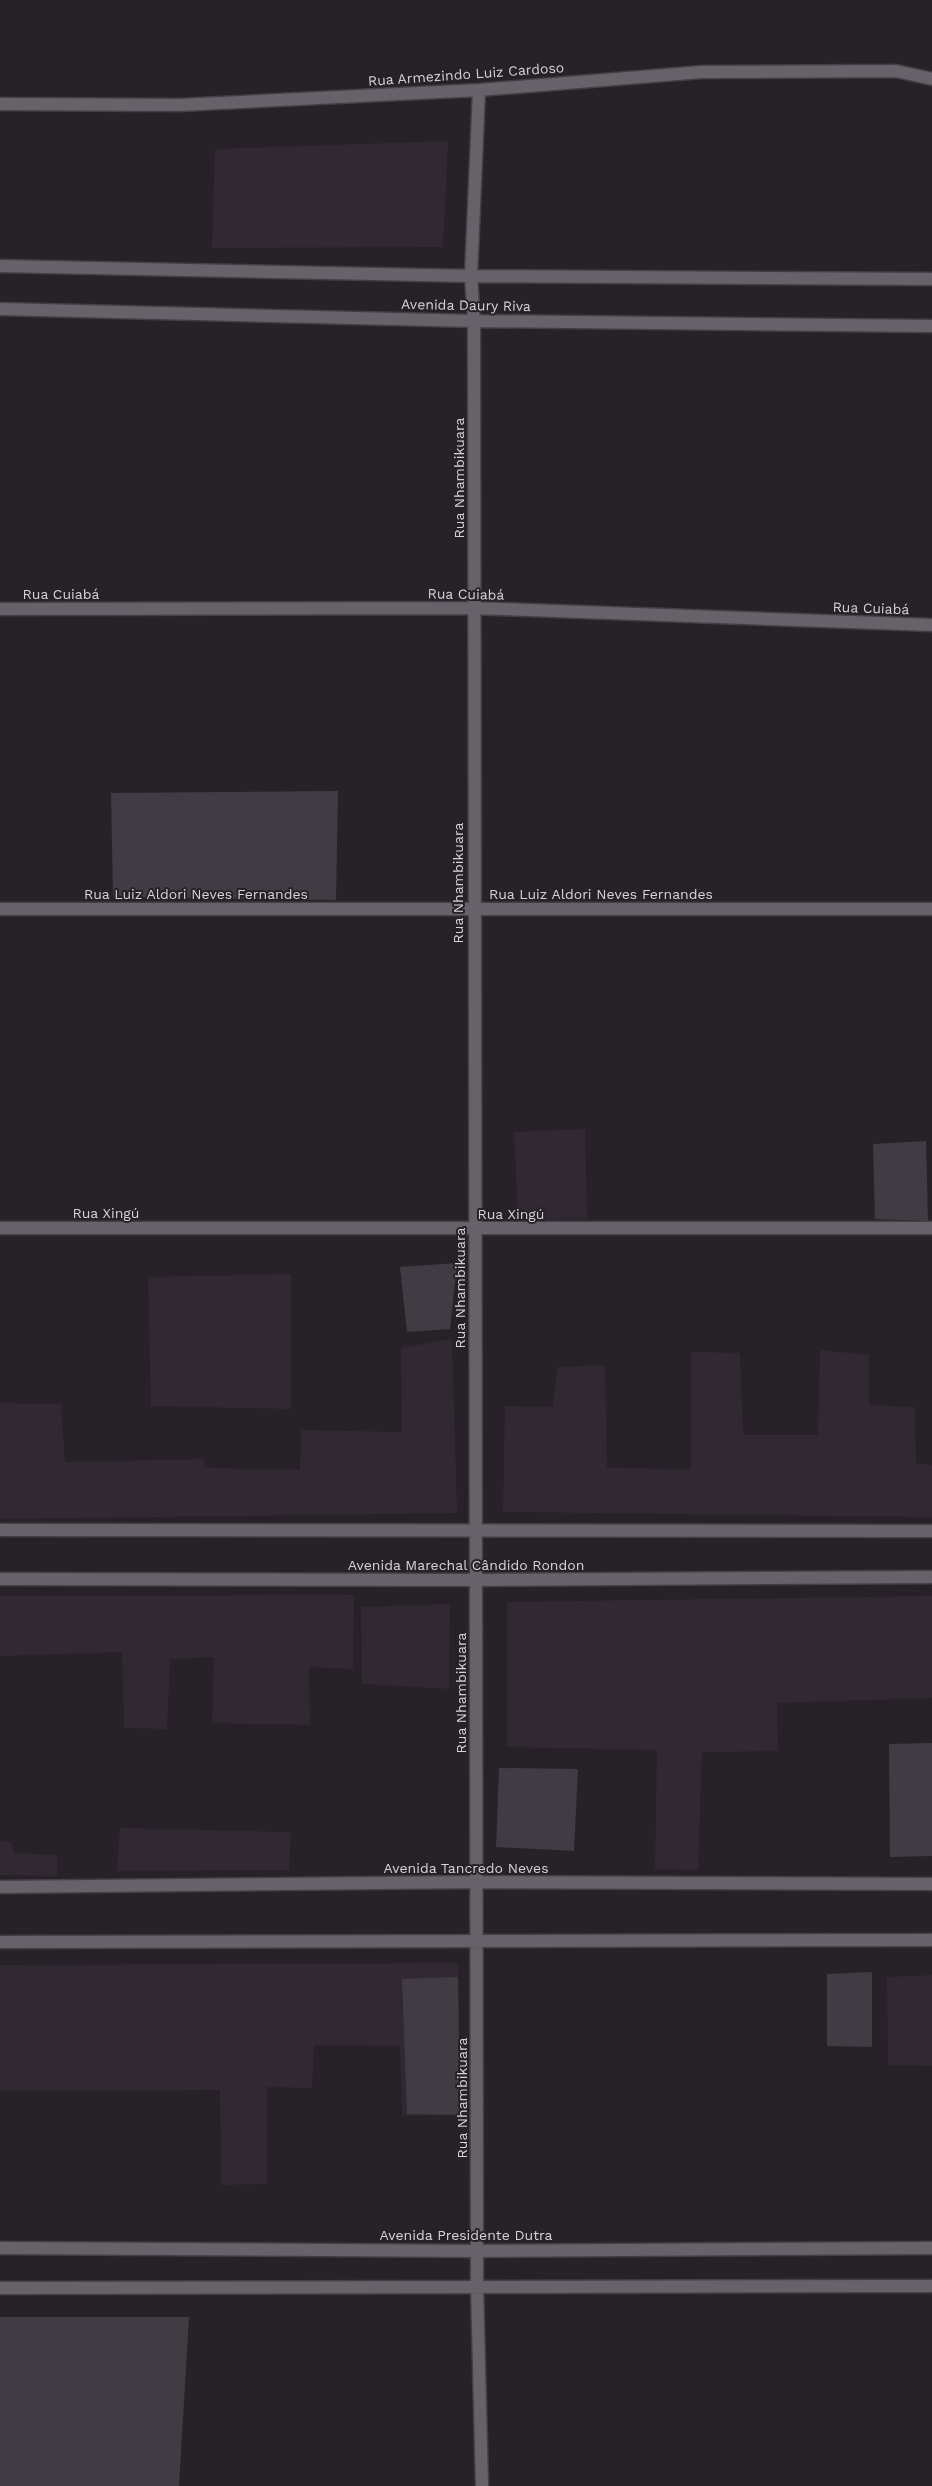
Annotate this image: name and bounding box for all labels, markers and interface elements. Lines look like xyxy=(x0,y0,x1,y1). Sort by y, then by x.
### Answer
street label: Rua Armezindo Luiz Cardoso xyxy=(367,59,565,89)
street label: Avenida Daury Riva xyxy=(401,296,531,314)
street label: Rua Nhambikuara xyxy=(451,418,467,538)
street label: Rua Cuiabá xyxy=(427,585,505,603)
street label: Rua Cuiabá xyxy=(23,586,99,602)
street label: Rua Cuiabá xyxy=(832,599,910,617)
street label: Rua Nhambikuara xyxy=(450,823,466,943)
street label: Rua Luiz Aldori Neves Fernandes xyxy=(84,886,308,902)
street label: Rua Luiz Aldori Neves Fernandes xyxy=(489,886,713,902)
street label: Rua Xingú xyxy=(73,1205,139,1221)
street label: Rua Xingú xyxy=(478,1206,544,1222)
street label: Rua Nhambikuara xyxy=(452,1228,468,1348)
street label: Avenida Marechal Cândido Rondon xyxy=(348,1557,584,1573)
street label: Rua Nhambikuara xyxy=(453,1633,469,1753)
street label: Avenida Tancredo Neves xyxy=(383,1860,549,1876)
street label: Rua Nhambikuara xyxy=(454,2038,470,2158)
street label: Avenida Presidente Dutra xyxy=(379,2227,553,2243)

